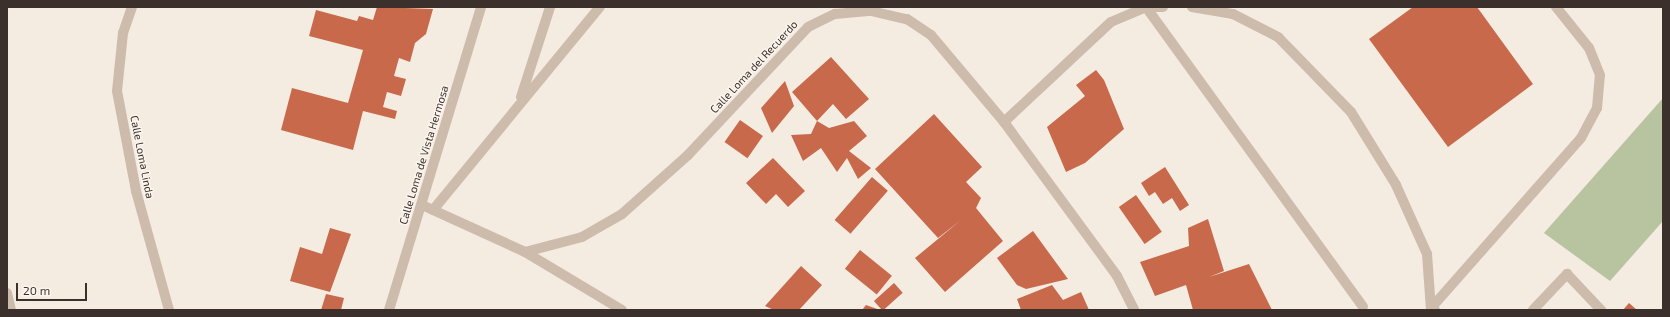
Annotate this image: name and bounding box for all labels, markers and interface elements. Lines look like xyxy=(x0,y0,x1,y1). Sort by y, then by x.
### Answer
street label: Calle Loma del Recuerdo xyxy=(708,18,800,116)
street label: Calle Loma de Vista Hermosa xyxy=(397,84,451,226)
street label: Calle Loma Linda xyxy=(127,114,157,200)
scale bar xyxy=(18,275,89,301)
text: 20 m xyxy=(23,283,50,297)

